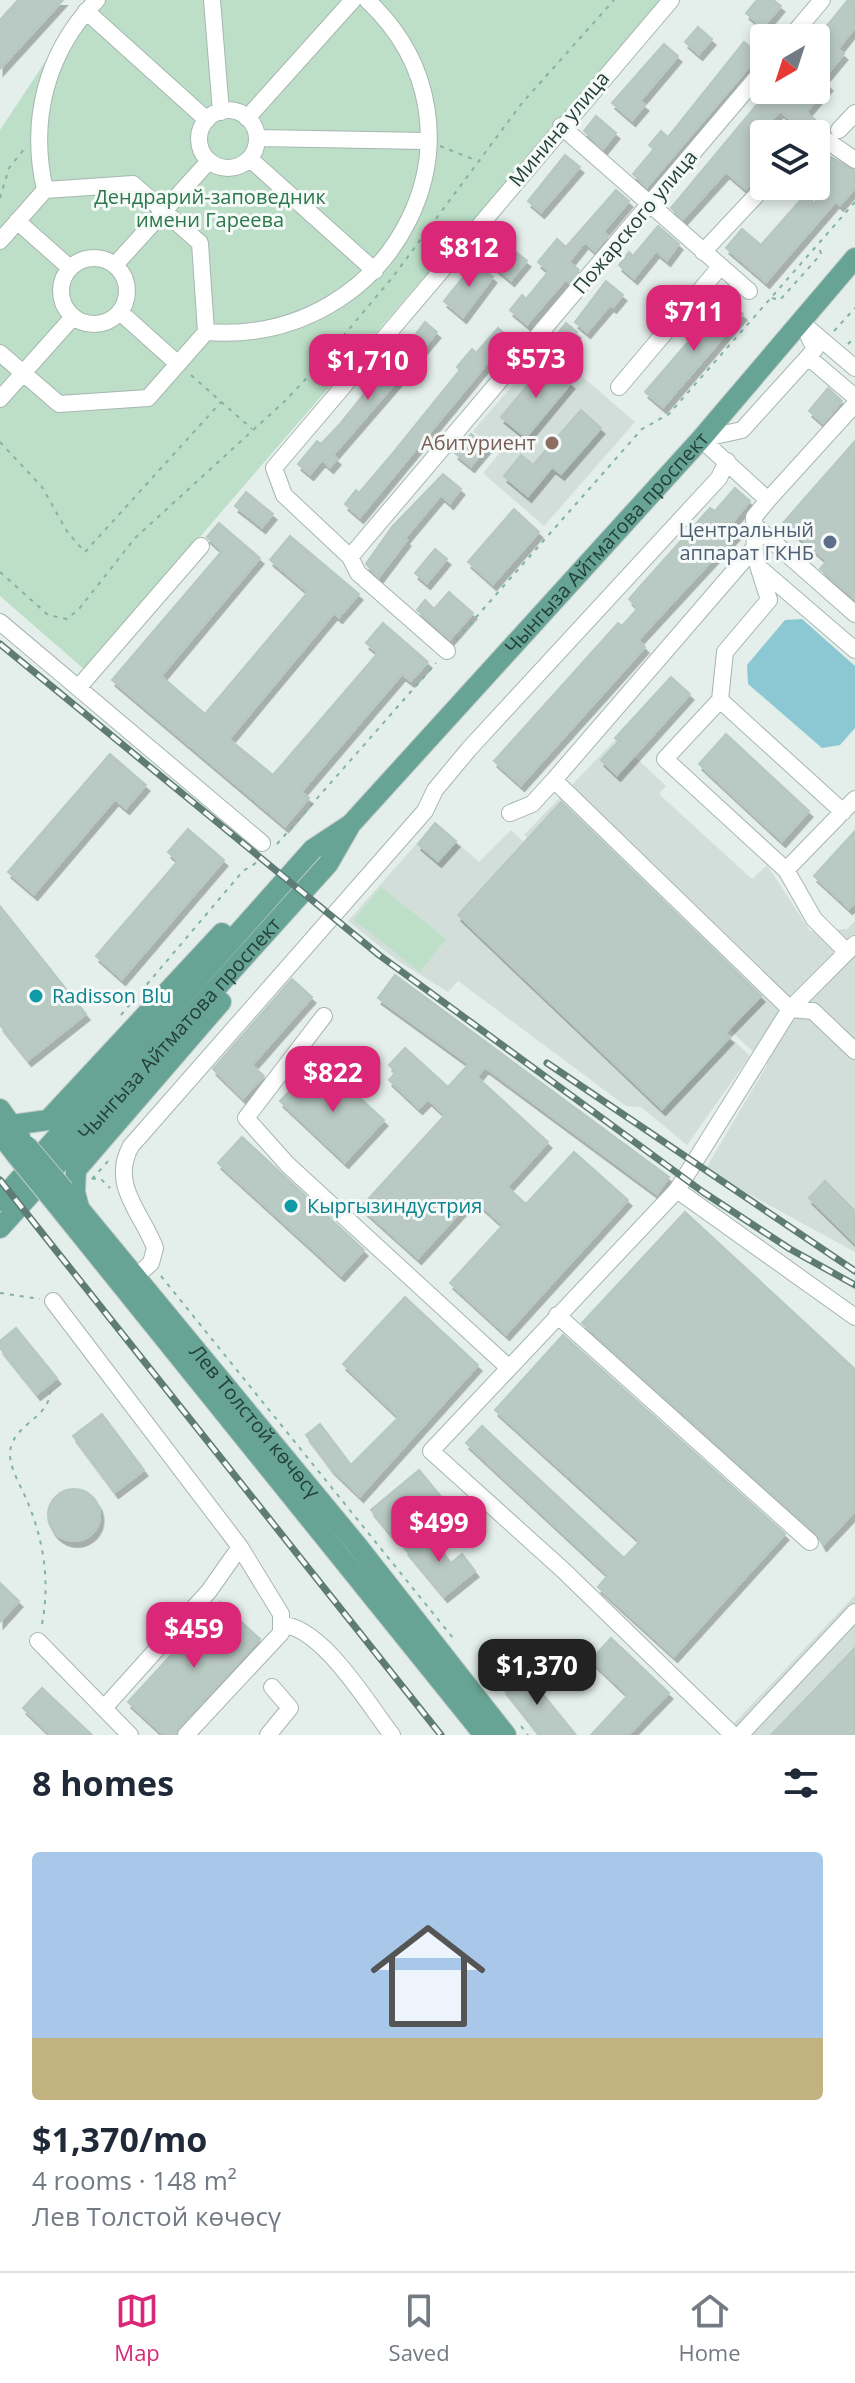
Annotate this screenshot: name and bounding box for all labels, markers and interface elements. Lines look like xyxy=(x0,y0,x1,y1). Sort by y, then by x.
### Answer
north arrow xyxy=(750,24,830,104)
map controls xyxy=(750,24,830,200)
street label: Минина улица xyxy=(502,65,615,192)
button: layers xyxy=(750,120,830,200)
street label: Пожарского улица xyxy=(566,144,703,299)
park label: Дендрарий-заповедник имени Гареева xyxy=(94,183,326,233)
pin: $812 xyxy=(422,221,516,289)
text: $812 xyxy=(439,229,499,265)
pin: $711 xyxy=(647,285,741,353)
text: $711 xyxy=(664,293,724,329)
pin: $573 xyxy=(489,332,583,400)
pin: $1,710 xyxy=(303,334,433,402)
text: $573 xyxy=(506,340,566,376)
text: $1,710 xyxy=(327,342,409,378)
street label: Чынгыза Айтматова проспект xyxy=(498,426,714,659)
place label: Абитуриент xyxy=(421,429,536,456)
marker: Абитуриент xyxy=(543,434,561,452)
place label: Центральный аппарат ГКНБ xyxy=(679,516,814,566)
marker: Центральный аппарат ГКНБ xyxy=(821,533,839,551)
street label: Чынгыза Айтматова проспект xyxy=(71,911,287,1146)
place label: Radisson Blu xyxy=(52,982,172,1009)
marker: Radisson Blu xyxy=(27,987,45,1005)
pin: $822 xyxy=(286,1046,380,1114)
text: $822 xyxy=(303,1054,363,1090)
place label: Кыргызиндустрия xyxy=(307,1192,482,1219)
marker: Кыргызиндустрия xyxy=(282,1197,300,1215)
street label: Лев Толстой көчөсү xyxy=(184,1339,327,1504)
pin: $499 xyxy=(392,1496,486,1564)
text: $499 xyxy=(409,1504,469,1540)
pin: $459 xyxy=(147,1602,241,1670)
text: $459 xyxy=(164,1610,224,1646)
pin: $1,370 xyxy=(472,1639,602,1707)
text: $1,370 xyxy=(496,1647,578,1683)
text: 8 homes xyxy=(32,1760,174,1806)
icon: filters xyxy=(779,1761,823,1805)
icon: home xyxy=(356,1904,500,2048)
text: $1,370/mo xyxy=(32,2116,207,2162)
text: 4 rooms · 148 m² xyxy=(32,2162,237,2198)
text: Лев Толстой көчөсү xyxy=(32,2198,281,2234)
tab: Map xyxy=(114,2289,160,2367)
tab: Saved xyxy=(389,2289,450,2367)
tab: Home xyxy=(678,2289,741,2367)

